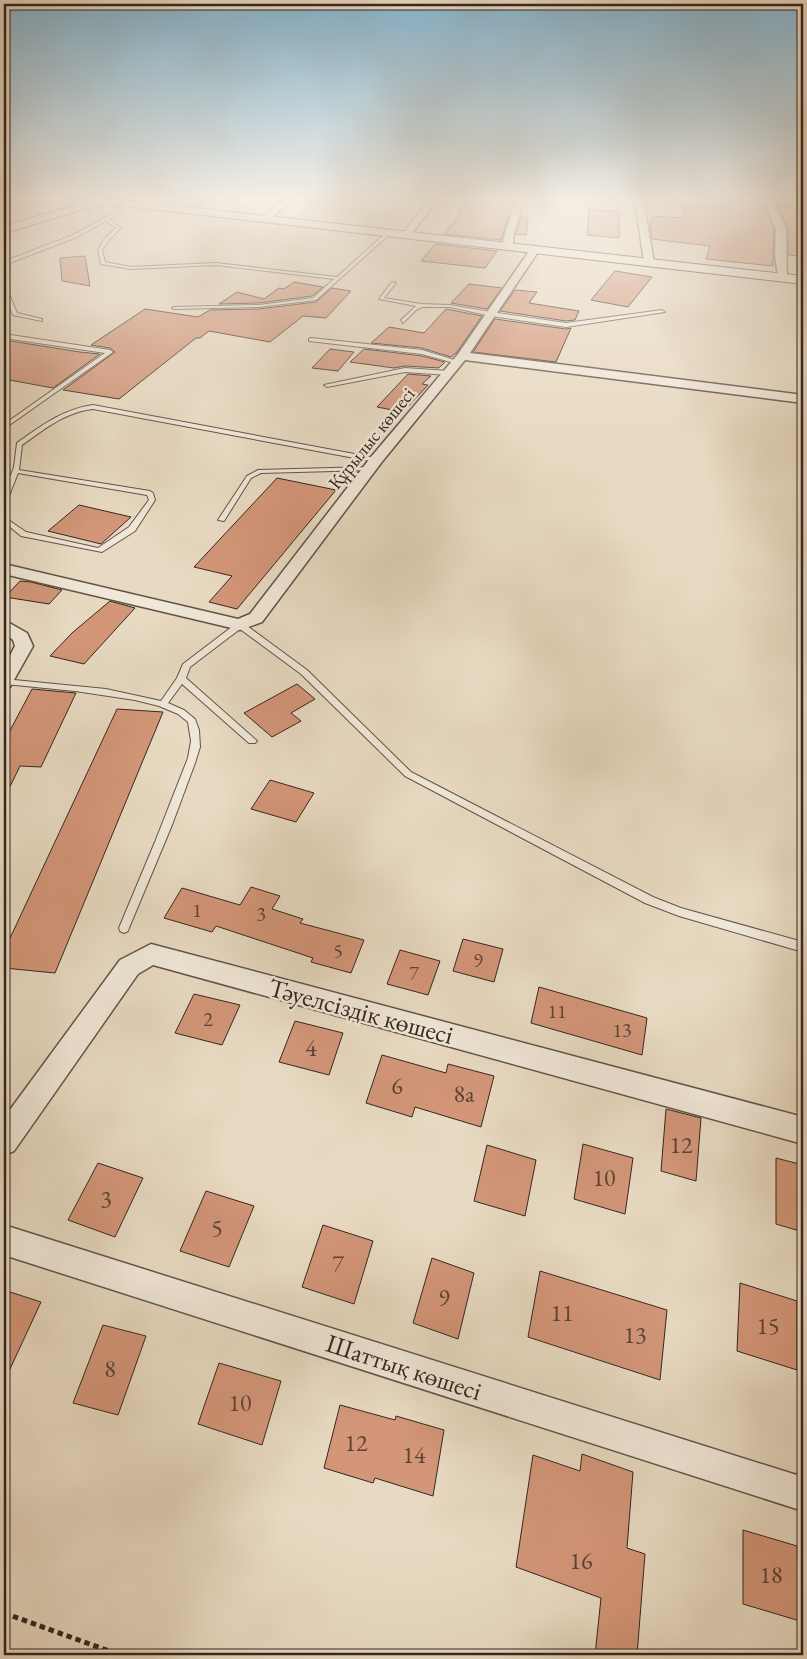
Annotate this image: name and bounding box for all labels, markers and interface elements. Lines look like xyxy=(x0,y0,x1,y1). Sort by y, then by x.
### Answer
street label: Құрылыс көшесі xyxy=(323,382,420,495)
house number: 1 xyxy=(192,897,202,923)
house number: 3 xyxy=(256,901,266,927)
house number: 5 xyxy=(333,938,343,964)
house number: 9 xyxy=(473,947,483,973)
house number: 7 xyxy=(409,960,419,986)
street label: Тәуелсіздік көшесі xyxy=(265,970,457,1052)
house number: 11 xyxy=(547,998,567,1024)
house number: 2 xyxy=(203,1006,213,1032)
house number: 13 xyxy=(612,1017,632,1043)
house number: 4 xyxy=(305,1032,317,1063)
house number: 6 xyxy=(391,1070,403,1101)
house number: 8а xyxy=(453,1078,475,1109)
house number: 12 xyxy=(669,1129,693,1160)
house number: 10 xyxy=(592,1162,616,1193)
house number: 3 xyxy=(100,1183,112,1214)
house number: 5 xyxy=(211,1212,223,1243)
house number: 7 xyxy=(332,1248,344,1279)
house number: 9 xyxy=(438,1282,450,1313)
house number: 11 xyxy=(550,1297,574,1328)
house number: 15 xyxy=(756,1310,780,1341)
house number: 13 xyxy=(623,1319,647,1350)
street label: Шаттық көшесі xyxy=(322,1326,486,1408)
house number: 8 xyxy=(104,1353,116,1384)
house number: 10 xyxy=(228,1387,252,1418)
house number: 12 xyxy=(344,1427,368,1458)
house number: 14 xyxy=(402,1439,426,1470)
house number: 16 xyxy=(569,1545,593,1576)
house number: 18 xyxy=(759,1559,783,1590)

